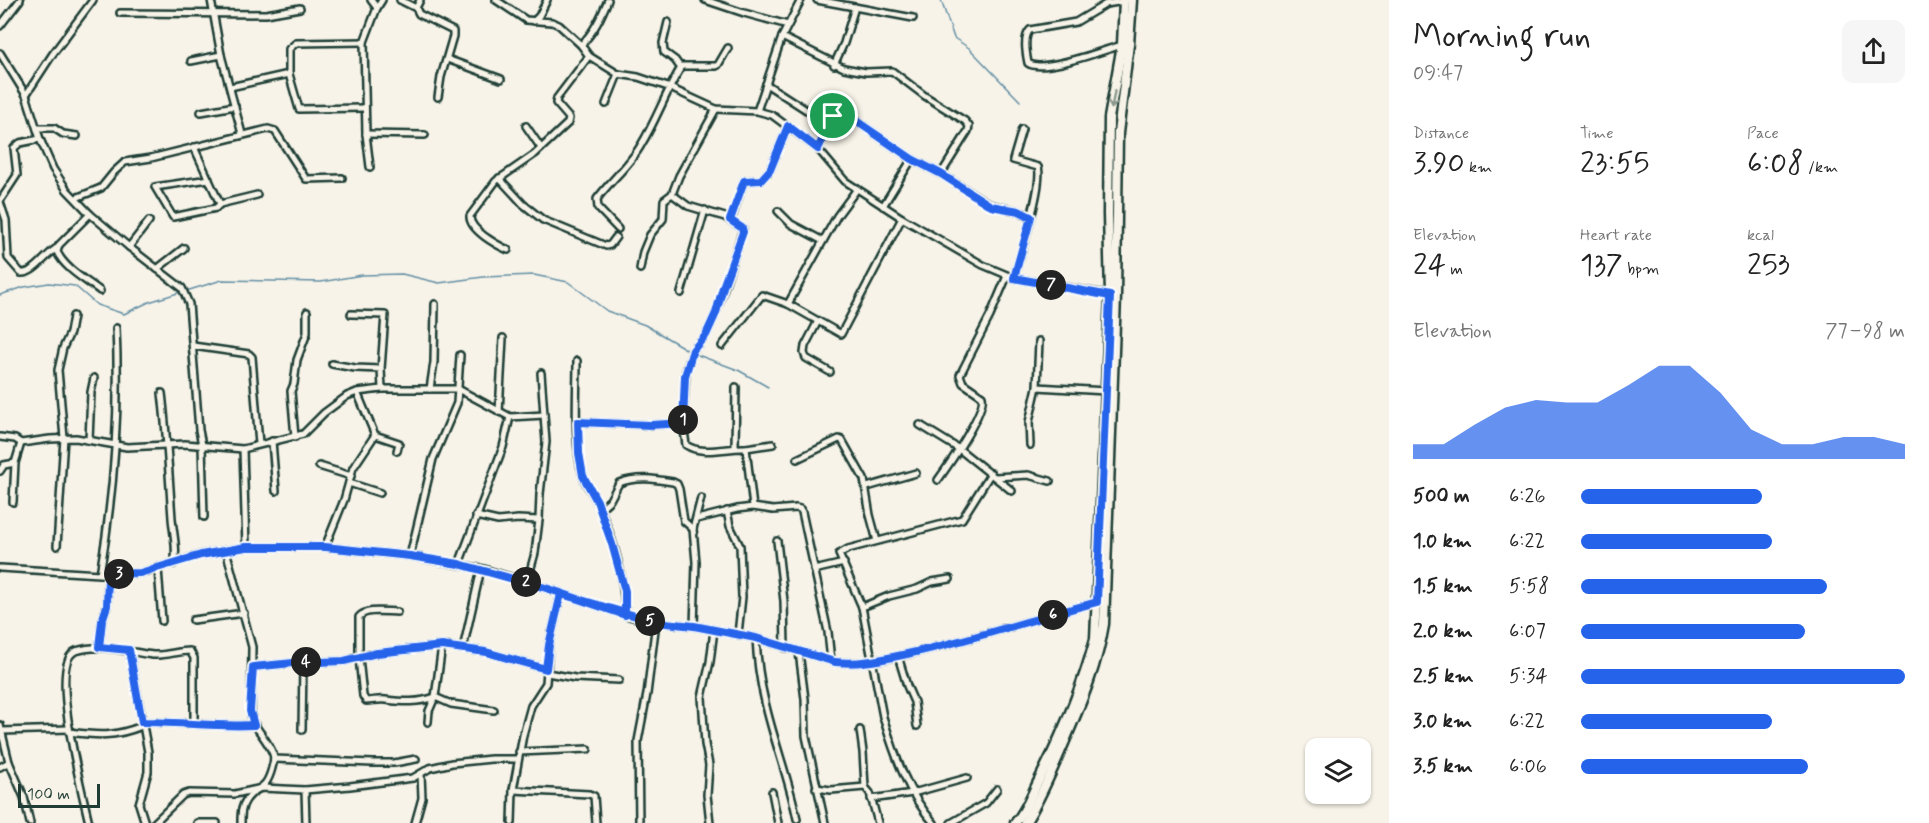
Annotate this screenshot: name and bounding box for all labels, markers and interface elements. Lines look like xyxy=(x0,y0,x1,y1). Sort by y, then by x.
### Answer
text: Morning run xyxy=(1413,15,1591,59)
button: share xyxy=(1842,20,1905,83)
text: 09:47 xyxy=(1413,60,1463,87)
one-way arrow xyxy=(1107,89,1118,109)
pin xyxy=(807,90,858,141)
icon: arrive xyxy=(816,99,849,132)
text: Distance xyxy=(1413,123,1469,144)
text: Time xyxy=(1580,123,1614,144)
text: Pace xyxy=(1747,123,1779,144)
text: 3.90 xyxy=(1413,144,1465,183)
text: 23:55 xyxy=(1580,144,1649,183)
text: 6:08 xyxy=(1747,144,1804,183)
text: km xyxy=(1465,157,1492,178)
text: /km xyxy=(1804,157,1838,178)
text: Elevation xyxy=(1413,225,1476,246)
text: Heart rate xyxy=(1580,225,1652,246)
text: kcal xyxy=(1747,225,1774,246)
text: 24 xyxy=(1413,246,1446,285)
text: 137 xyxy=(1580,246,1623,285)
text: 253 xyxy=(1747,246,1790,285)
text: m xyxy=(1446,259,1463,280)
text: bpm xyxy=(1623,259,1659,280)
pin: 7 xyxy=(1036,270,1066,300)
text: 7 xyxy=(1046,274,1056,295)
text: Elevation xyxy=(1413,318,1492,345)
text: 77–98 m xyxy=(1825,318,1905,345)
pin: 1 xyxy=(668,405,698,435)
text: 1 xyxy=(679,409,687,430)
text: 500 m xyxy=(1413,483,1470,510)
text: 6:26 xyxy=(1509,483,1545,510)
text: 1.0 km xyxy=(1413,528,1472,555)
text: 6:22 xyxy=(1509,528,1545,555)
pin: 3 xyxy=(104,559,134,589)
text: 3 xyxy=(115,563,123,584)
pin: 2 xyxy=(511,567,541,597)
text: 2 xyxy=(522,571,530,592)
text: 1.5 km xyxy=(1413,573,1473,600)
text: 5:58 xyxy=(1509,573,1549,600)
pin: 6 xyxy=(1038,600,1068,630)
text: 6 xyxy=(1049,604,1057,625)
pin: 5 xyxy=(635,606,665,636)
text: 5 xyxy=(645,610,655,631)
text: 2.0 km xyxy=(1413,618,1473,645)
text: 6:07 xyxy=(1509,618,1546,645)
pin: 4 xyxy=(291,647,321,677)
text: 4 xyxy=(301,651,311,672)
text: 2.5 km xyxy=(1413,663,1474,690)
text: 5:34 xyxy=(1509,663,1548,690)
text: 3.0 km xyxy=(1413,708,1472,735)
text: 6:22 xyxy=(1509,708,1545,735)
map controls xyxy=(1305,738,1371,804)
button: layers xyxy=(1305,738,1371,804)
text: 3.5 km xyxy=(1413,753,1473,780)
text: 6:06 xyxy=(1509,753,1547,780)
scale bar xyxy=(18,781,100,808)
text: 100 m xyxy=(27,784,70,805)

